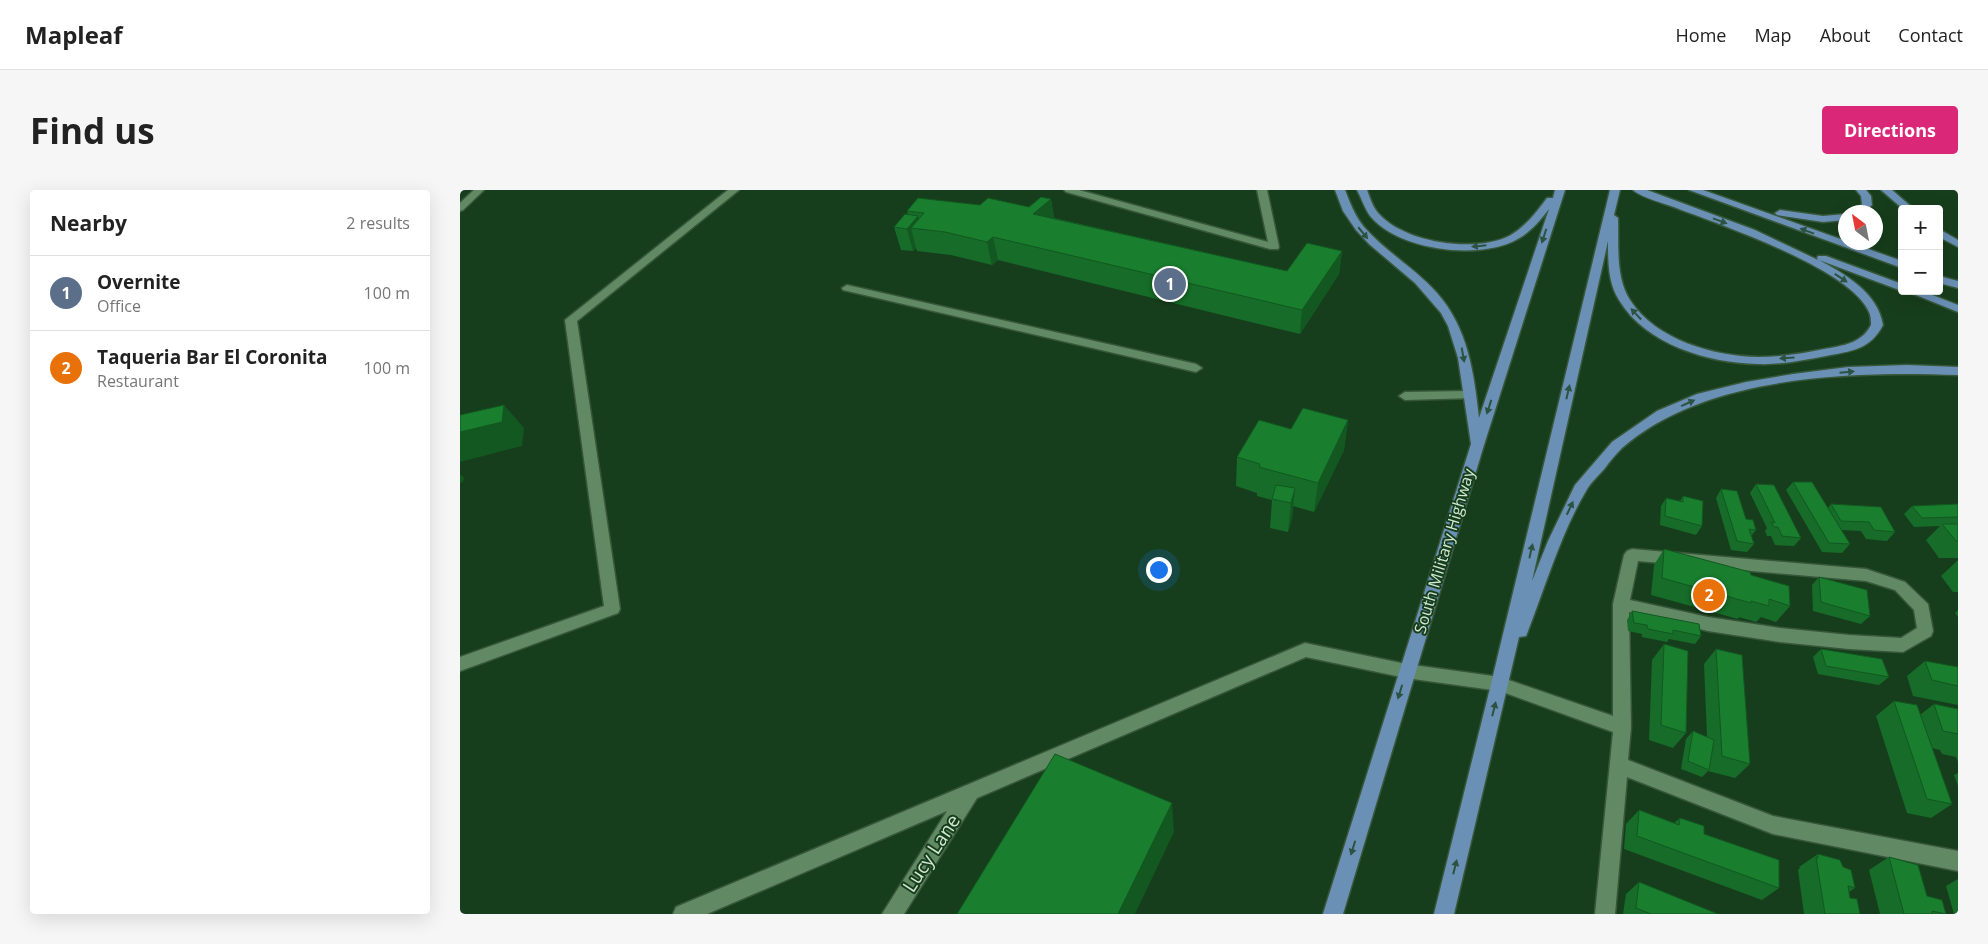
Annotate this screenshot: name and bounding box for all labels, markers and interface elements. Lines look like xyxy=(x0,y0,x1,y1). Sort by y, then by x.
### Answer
text: Mapleaf xyxy=(25,18,123,51)
text: Home xyxy=(1676,23,1726,47)
text: Map xyxy=(1754,23,1792,47)
text: About xyxy=(1820,23,1870,47)
text: Contact xyxy=(1898,23,1963,47)
button: Directions xyxy=(1822,106,1958,154)
text: Find us xyxy=(30,107,155,154)
north arrow xyxy=(1838,205,1883,250)
map controls xyxy=(1898,205,1943,295)
button: + xyxy=(1898,205,1943,250)
text: Nearby xyxy=(50,209,127,237)
text: 2 results xyxy=(346,212,410,234)
one-way arrow xyxy=(1713,217,1728,225)
one-way arrow xyxy=(1357,226,1368,239)
one-way arrow xyxy=(1799,227,1814,234)
one-way arrow xyxy=(1540,229,1547,244)
one-way arrow xyxy=(1470,242,1486,250)
button: − xyxy=(1898,250,1943,295)
pin: 1 xyxy=(1154,265,1186,303)
text: Overnite xyxy=(97,269,181,295)
one-way arrow xyxy=(1834,274,1848,283)
text: 1 xyxy=(61,282,71,304)
text: 100 m xyxy=(364,282,410,304)
text: Office xyxy=(97,295,141,317)
one-way arrow xyxy=(1630,309,1642,321)
text: Taqueria Bar El Coronita xyxy=(97,344,328,370)
one-way arrow xyxy=(1459,348,1467,364)
one-way arrow xyxy=(1779,354,1795,362)
text: 2 xyxy=(61,357,71,379)
text: 100 m xyxy=(364,357,410,379)
one-way arrow xyxy=(1839,367,1855,375)
text: Restaurant xyxy=(97,370,179,392)
one-way arrow xyxy=(1564,385,1572,400)
one-way arrow xyxy=(1681,398,1695,406)
one-way arrow xyxy=(1484,400,1492,415)
street label: South Military Highway xyxy=(1408,465,1480,636)
one-way arrow xyxy=(1566,501,1574,516)
one-way arrow xyxy=(1527,543,1535,558)
your location xyxy=(1146,557,1172,583)
pin: 2 xyxy=(1693,576,1725,614)
one-way arrow xyxy=(1396,685,1403,700)
one-way arrow xyxy=(1490,701,1498,716)
street label: Lucy Lane xyxy=(896,809,966,897)
one-way arrow xyxy=(1348,841,1356,856)
one-way arrow xyxy=(1451,859,1459,874)

